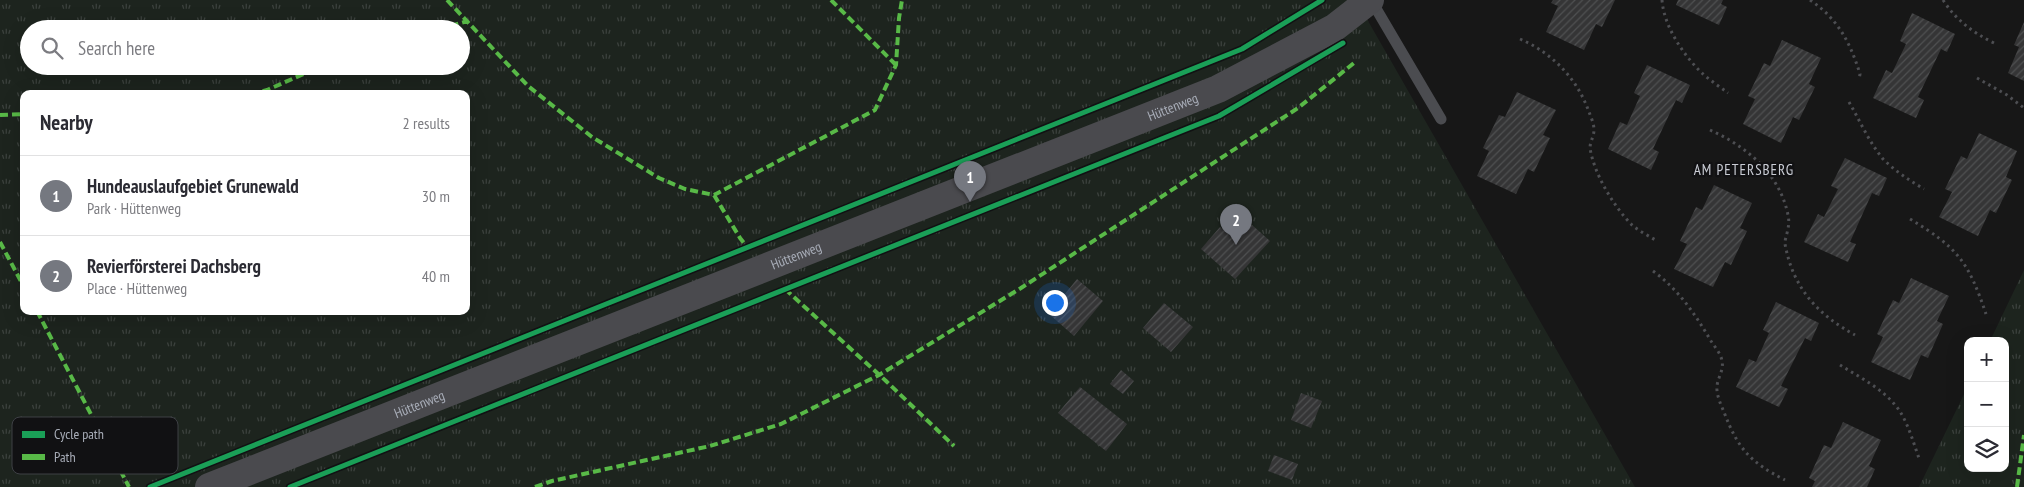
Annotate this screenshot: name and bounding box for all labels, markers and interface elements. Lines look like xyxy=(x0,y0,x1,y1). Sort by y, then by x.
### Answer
search box xyxy=(20,20,470,75)
icon: search xyxy=(38,34,66,62)
text: Search here xyxy=(78,36,155,60)
street label: Hüttenweg xyxy=(1145,89,1201,125)
text: Nearby xyxy=(40,109,93,136)
text: 2 results xyxy=(403,113,450,133)
district label: AM PETERSBERG xyxy=(1694,160,1794,179)
pin: 1 xyxy=(954,161,986,202)
text: Hundeauslaufgebiet Grunewald xyxy=(87,174,299,198)
text: 1 xyxy=(52,186,60,206)
text: 30 m xyxy=(422,186,450,206)
text: Park · Hüttenweg xyxy=(87,198,181,218)
pin: 2 xyxy=(1220,204,1252,245)
street label: Hüttenweg xyxy=(768,237,824,274)
text: Revierförsterei Dachsberg xyxy=(87,254,261,278)
text: 2 xyxy=(52,266,60,286)
text: 40 m xyxy=(422,266,450,286)
text: Place · Hüttenweg xyxy=(87,278,187,298)
your location xyxy=(1042,290,1068,316)
map controls xyxy=(1964,337,2009,472)
button: + xyxy=(1964,337,2009,382)
button: − xyxy=(1964,382,2009,427)
street label: Hüttenweg xyxy=(391,386,447,422)
legend xyxy=(12,417,178,474)
text: Cycle path xyxy=(54,425,104,443)
button: layers xyxy=(1964,427,2009,472)
text: Path xyxy=(54,448,76,466)

